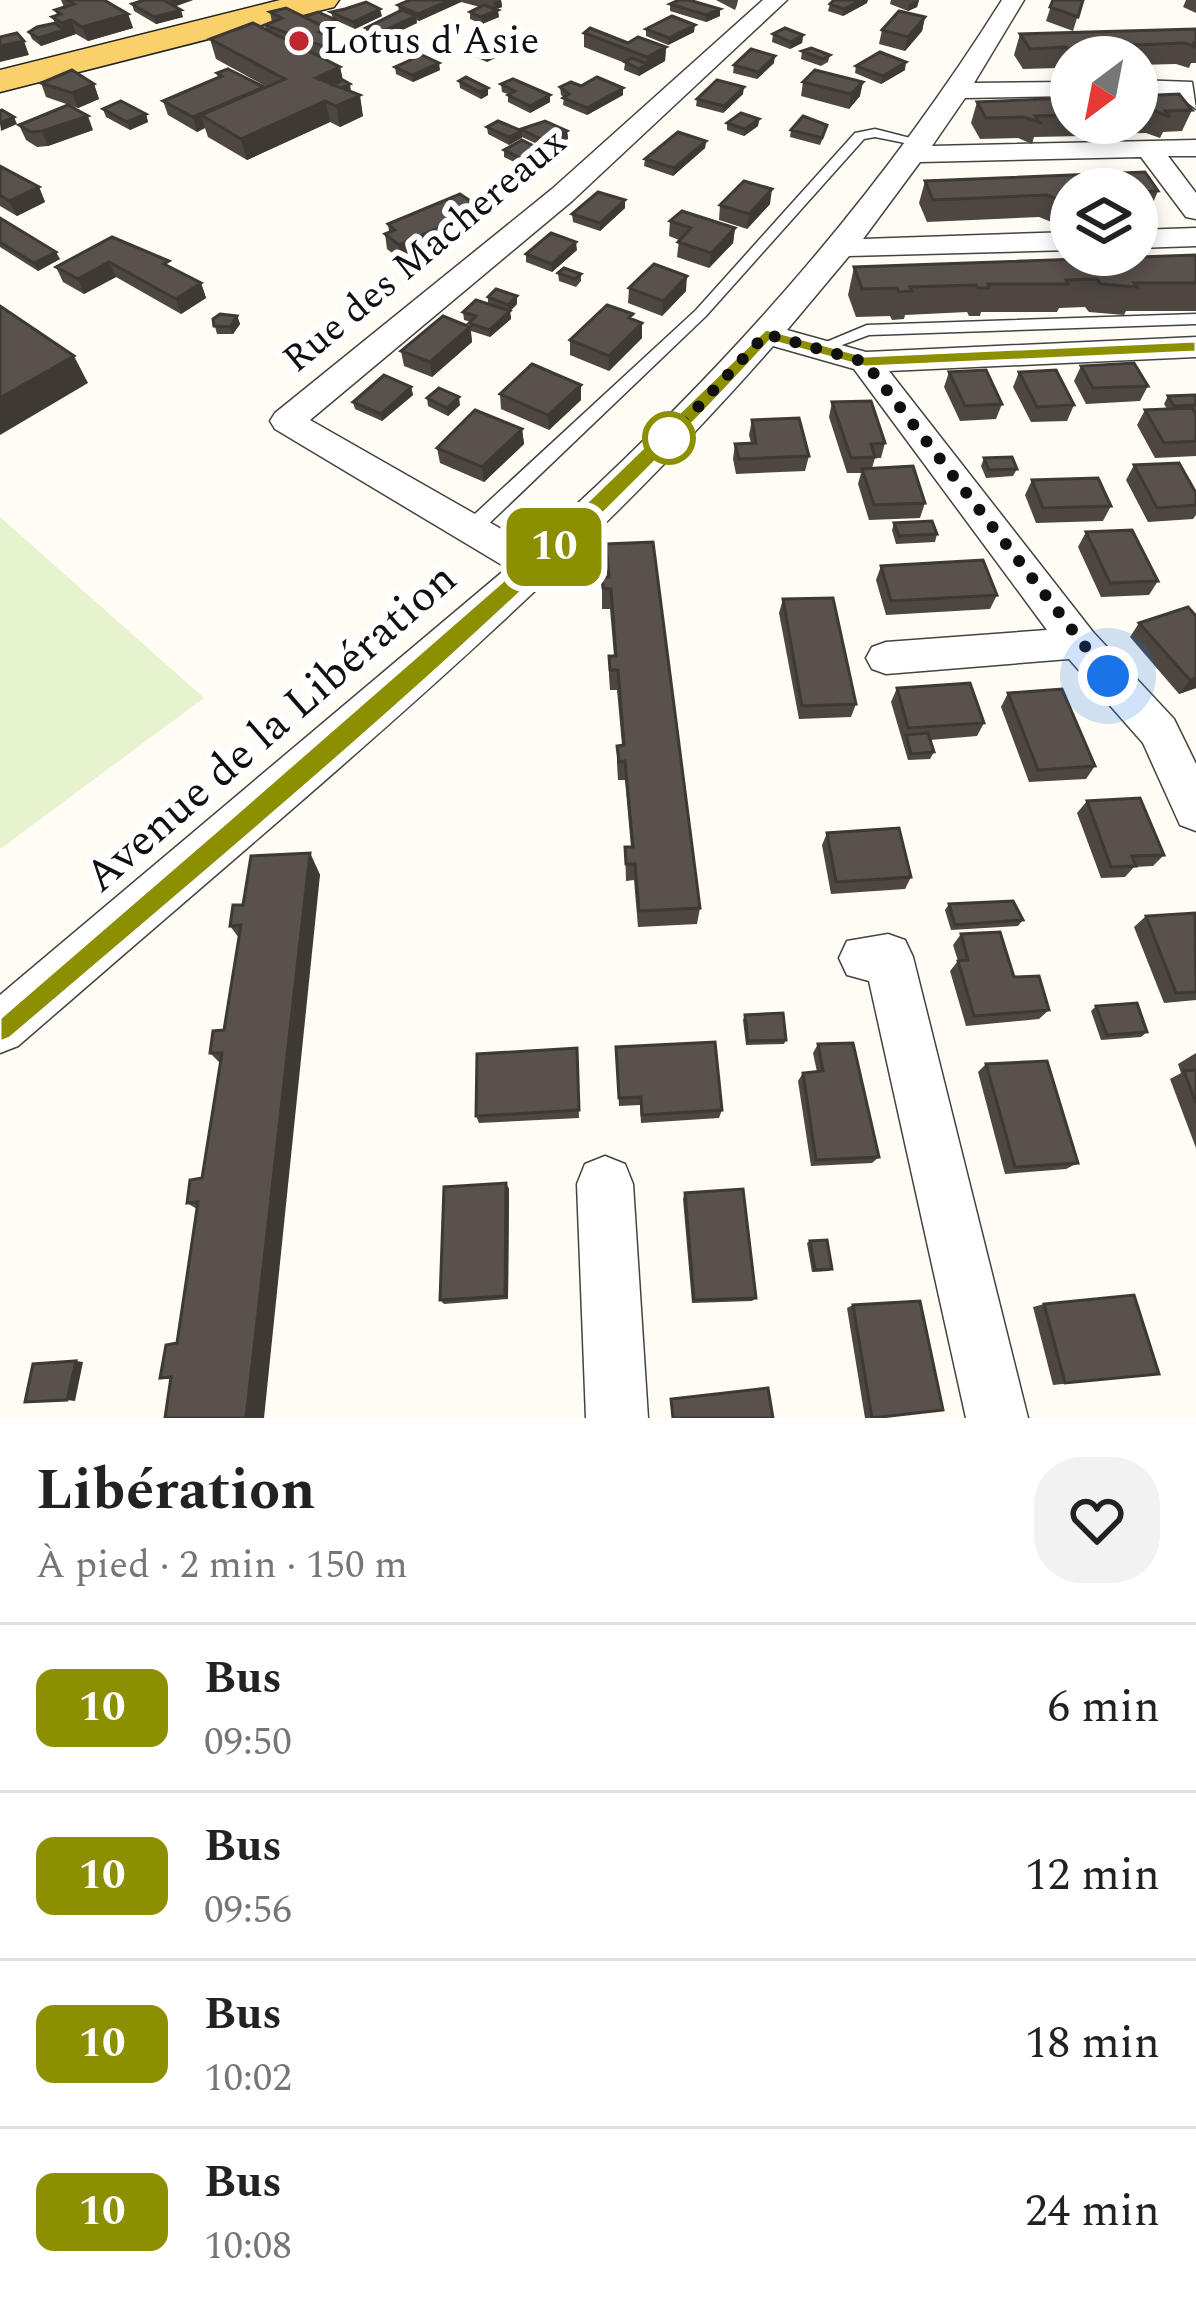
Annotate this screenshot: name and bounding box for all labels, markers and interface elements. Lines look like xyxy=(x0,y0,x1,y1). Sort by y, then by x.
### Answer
place label: Lotus d'Asie xyxy=(323,12,539,71)
marker: Lotus d'Asie xyxy=(286,28,312,54)
north arrow xyxy=(1050,36,1158,144)
map controls xyxy=(1050,36,1158,276)
street label: Rue des Machereaux xyxy=(270,114,580,388)
button: layers xyxy=(1050,168,1158,276)
unlabelled marker xyxy=(644,413,694,463)
line badge: 10 xyxy=(500,508,608,586)
text: 10 xyxy=(530,515,578,578)
street label: Avenue de la Libération xyxy=(69,546,473,910)
your location xyxy=(1078,646,1138,706)
text: Libération xyxy=(36,1448,315,1534)
button: heart xyxy=(1034,1457,1160,1583)
text: À pied · 2 min · 150 m xyxy=(36,1536,408,1595)
text: Bus xyxy=(204,1644,282,1713)
text: 6 min xyxy=(1047,1673,1160,1742)
text: 10 xyxy=(78,1676,126,1739)
text: 09:50 xyxy=(204,1713,292,1772)
text: Bus xyxy=(204,1812,282,1881)
text: 12 min xyxy=(1025,1841,1160,1910)
text: 10 xyxy=(78,1844,126,1907)
text: 09:56 xyxy=(204,1881,292,1940)
text: Bus xyxy=(204,1980,282,2049)
text: 18 min xyxy=(1025,2009,1160,2078)
text: 10 xyxy=(78,2012,126,2075)
text: 10:02 xyxy=(204,2049,292,2108)
text: Bus xyxy=(204,2148,282,2217)
text: 24 min xyxy=(1025,2177,1160,2246)
text: 10 xyxy=(78,2180,126,2243)
text: 10:08 xyxy=(204,2217,292,2276)

